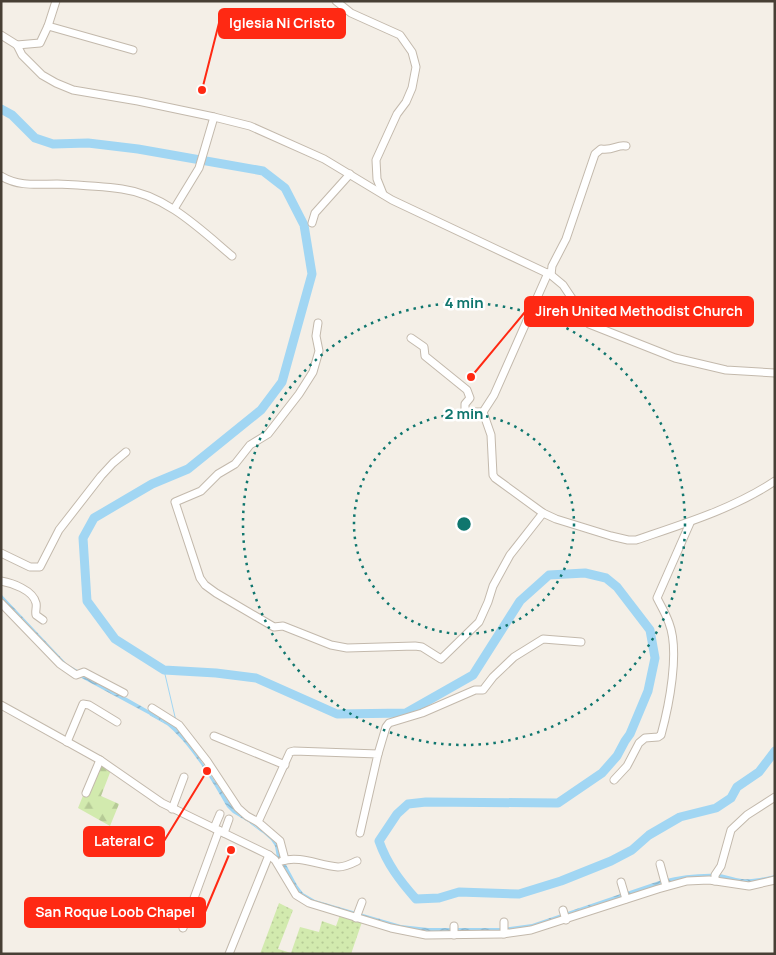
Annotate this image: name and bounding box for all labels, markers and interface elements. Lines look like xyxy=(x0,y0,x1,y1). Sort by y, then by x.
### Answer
callout: Iglesia Ni Cristo xyxy=(219,9,345,38)
text: Iglesia Ni Cristo xyxy=(229,13,335,32)
text: 4 min xyxy=(444,292,484,313)
callout: Jireh United Methodist Church xyxy=(525,297,753,326)
text: Jireh United Methodist Church xyxy=(535,301,743,320)
text: 2 min xyxy=(444,403,484,424)
centre of rings xyxy=(455,515,473,533)
callout: Lateral C xyxy=(84,827,164,856)
text: Lateral C xyxy=(94,831,154,850)
callout: San Roque Loob Chapel xyxy=(25,898,205,927)
text: San Roque Loob Chapel xyxy=(35,902,195,921)

